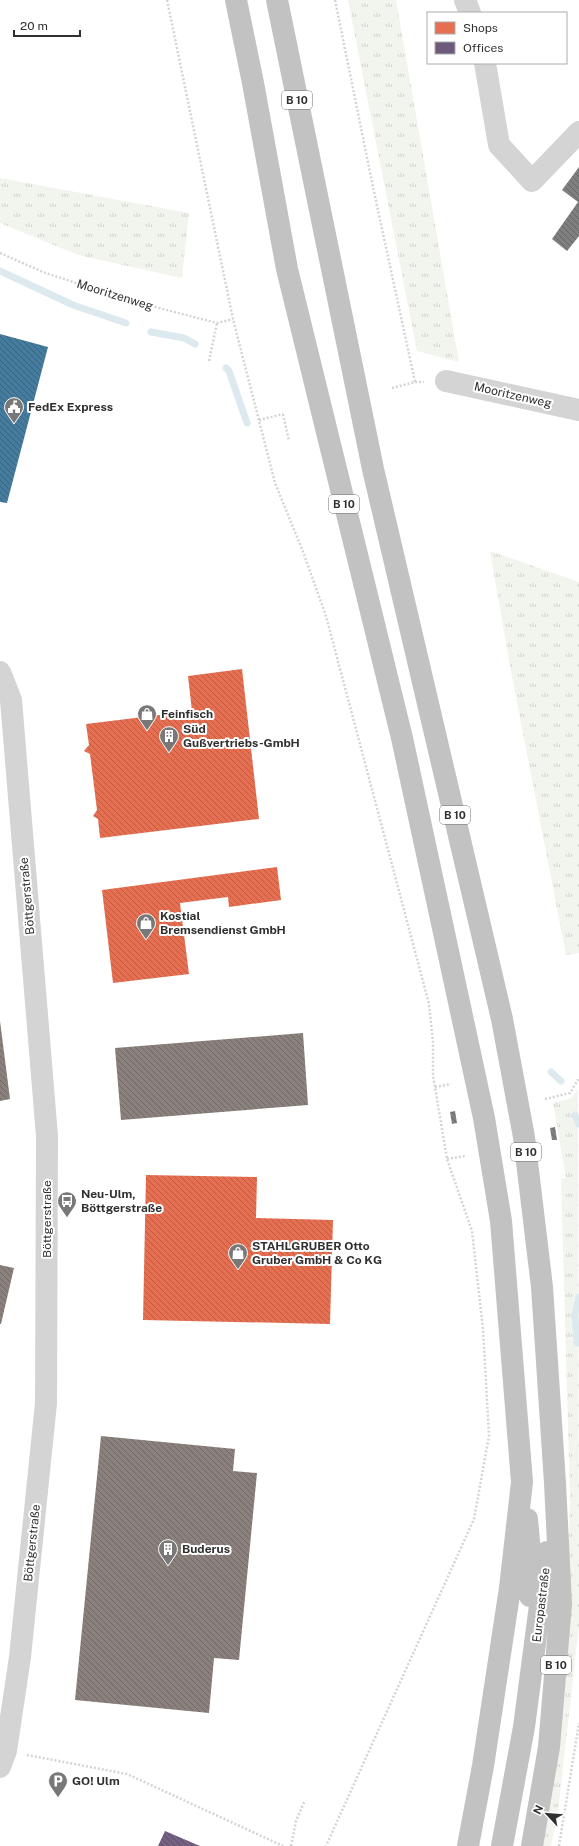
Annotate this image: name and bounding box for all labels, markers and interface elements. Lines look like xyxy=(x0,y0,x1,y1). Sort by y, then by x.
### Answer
scale bar xyxy=(14,12,80,38)
legend xyxy=(427,12,567,64)
text: 20 m xyxy=(20,19,48,33)
text: Shops xyxy=(463,21,498,35)
text: Offices xyxy=(463,41,503,55)
road number: B 10 xyxy=(282,91,312,109)
street label: Mooritzenweg xyxy=(75,277,155,313)
street label: Mooritzenweg xyxy=(473,379,553,411)
public building icon: FedEx Express xyxy=(3,396,25,424)
place label: FedEx Express xyxy=(28,400,113,414)
road number: B 10 xyxy=(329,495,359,513)
shop icon: Feinfisch xyxy=(136,703,158,731)
place label: Feinfisch xyxy=(161,707,213,721)
place label: Süd Gußvertriebs-GmbH xyxy=(183,722,300,750)
building icon: Süd Gußvertriebs-GmbH xyxy=(158,725,180,753)
road number: B 10 xyxy=(440,806,470,824)
street label: Böttgerstraße xyxy=(17,856,37,935)
place label: Kostial Bremsendienst GmbH xyxy=(160,909,286,937)
shop icon: Kostial Bremsendienst GmbH xyxy=(135,912,157,940)
road number: B 10 xyxy=(511,1143,541,1161)
street label: Böttgerstraße xyxy=(40,1180,54,1258)
place label: Neu-Ulm, Böttgerstraße xyxy=(81,1187,162,1215)
bus stop icon: Neu-Ulm, Böttgerstraße xyxy=(56,1190,78,1218)
place label: STAHLGRUBER Otto Gruber GmbH & Co KG xyxy=(252,1239,382,1267)
shop icon: STAHLGRUBER Otto Gruber GmbH & Co KG xyxy=(227,1242,249,1270)
street label: Böttgerstraße xyxy=(21,1503,43,1582)
building icon: Buderus xyxy=(157,1538,179,1566)
place label: Buderus xyxy=(182,1542,230,1556)
street label: Europastraße xyxy=(529,1567,553,1643)
road number: B 10 xyxy=(541,1656,571,1674)
parking icon: GO! Ulm xyxy=(47,1770,69,1798)
place label: GO! Ulm xyxy=(72,1774,120,1788)
north arrow xyxy=(527,1794,567,1834)
text: N xyxy=(531,1803,545,1816)

